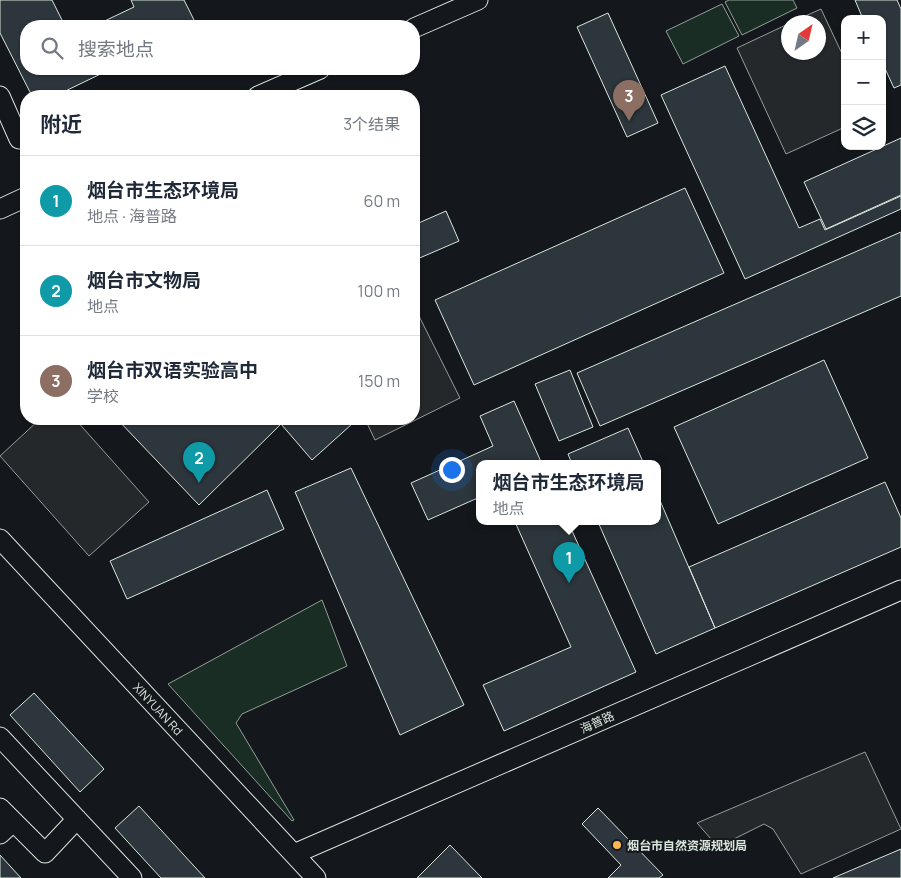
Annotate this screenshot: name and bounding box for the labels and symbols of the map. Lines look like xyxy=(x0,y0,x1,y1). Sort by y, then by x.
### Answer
north arrow xyxy=(781,15,826,60)
pin: 3 xyxy=(613,80,645,121)
pin: 2 xyxy=(183,442,215,483)
your location xyxy=(439,457,465,483)
pin: 1 xyxy=(553,542,585,583)
street label: XINYUAN Rd xyxy=(129,679,187,739)
street label: 海普路 xyxy=(577,707,617,737)
place label: 烟台市自然资源规划局 xyxy=(627,837,747,854)
marker: 烟台市自然资源规划局 xyxy=(611,839,623,851)

